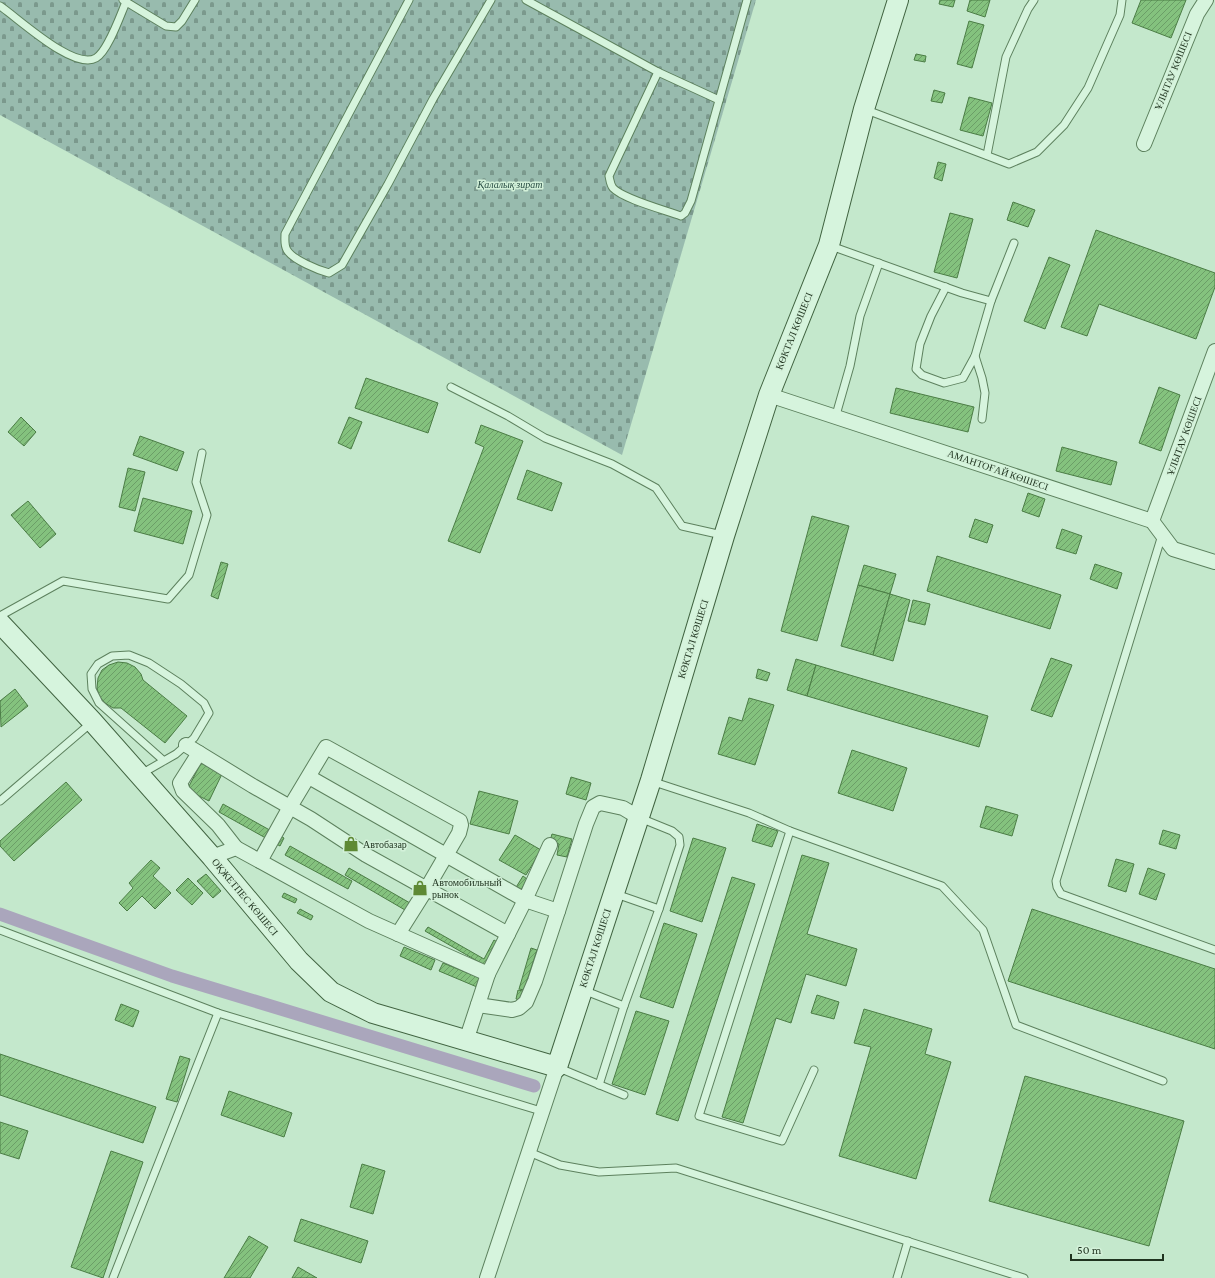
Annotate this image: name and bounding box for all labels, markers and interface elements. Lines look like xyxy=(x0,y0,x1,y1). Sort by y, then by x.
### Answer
street label: ҰЛЫТАУ КӨШЕСІ xyxy=(1152,30,1194,112)
park label: Қалалық зират xyxy=(477,179,542,190)
street label: КӨКТАЛ КӨШЕСІ xyxy=(774,291,814,371)
street label: ҰЛЫТАУ КӨШЕСІ xyxy=(1165,395,1203,477)
street label: АМАНТОҒАЙ КӨШЕСІ xyxy=(946,448,1050,492)
street label: КӨКТАЛ КӨШЕСІ xyxy=(676,598,710,680)
shop icon: Автобазар xyxy=(342,835,360,853)
place label: Автобазар xyxy=(363,839,407,850)
street label: ОҚЖЕТПЕС КӨШЕСІ xyxy=(210,856,280,938)
place label: Автомобильный рынок xyxy=(432,877,502,900)
shop icon: Автомобильный рынок xyxy=(411,879,429,897)
street label: КӨКТАЛ КӨШЕСІ xyxy=(577,907,613,989)
scale bar xyxy=(1071,1236,1163,1262)
text: 50 m xyxy=(1077,1243,1102,1257)

